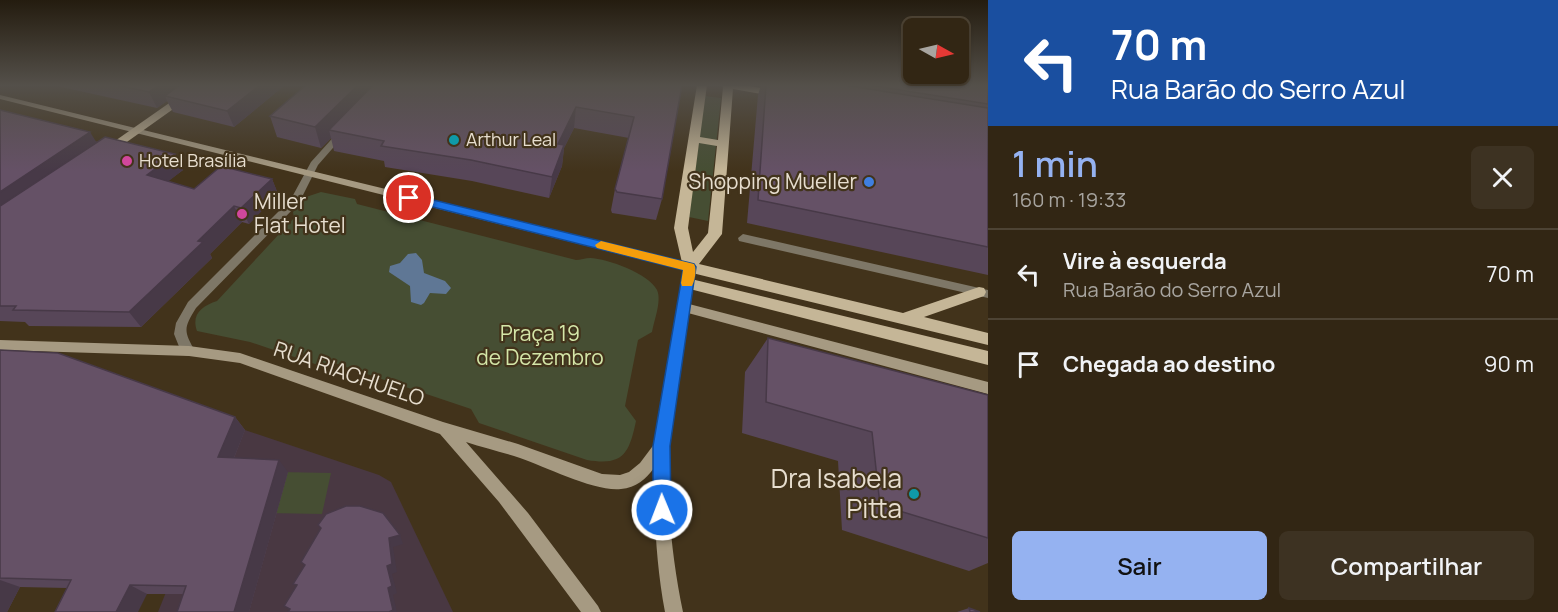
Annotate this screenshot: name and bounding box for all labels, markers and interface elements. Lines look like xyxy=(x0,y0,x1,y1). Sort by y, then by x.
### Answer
text: 70 m xyxy=(1111,15,1207,73)
north arrow xyxy=(903,18,969,84)
map controls xyxy=(903,18,969,84)
icon: left xyxy=(1012,24,1090,102)
text: Rua Barão do Serro Azul xyxy=(1111,70,1406,107)
place label: Arthur Leal xyxy=(466,127,556,151)
marker: Arthur Leal xyxy=(447,133,461,147)
text: 1 min xyxy=(1012,139,1098,188)
button: close xyxy=(1471,146,1534,209)
place label: Hotel Brasília xyxy=(139,148,246,172)
marker: Hotel Brasília xyxy=(120,154,134,168)
place label: Shopping Mueller xyxy=(688,167,857,195)
pin xyxy=(383,172,434,223)
marker: Shopping Mueller xyxy=(862,175,876,189)
icon: arrive xyxy=(392,181,425,214)
text: 160 m · 19:33 xyxy=(1012,186,1126,213)
place label: Miller Flat Hotel xyxy=(254,187,346,239)
marker: Miller Flat Hotel xyxy=(235,207,249,221)
text: Vire à esquerda xyxy=(1063,246,1227,276)
icon: left xyxy=(1012,258,1045,291)
text: 70 m xyxy=(1486,259,1534,289)
text: Rua Barão do Serro Azul xyxy=(1063,276,1281,303)
park label: Praça 19 de Dezembro xyxy=(476,319,604,371)
street label: RUA RIACHUELO xyxy=(270,334,428,412)
icon: arrive xyxy=(1012,348,1045,381)
text: Chegada ao destino xyxy=(1063,349,1275,379)
text: 90 m xyxy=(1484,349,1534,379)
place label: Dra Isabela Pitta xyxy=(771,460,902,526)
position arrow xyxy=(630,478,694,542)
marker: Dra Isabela Pitta xyxy=(907,487,921,501)
button: Sair xyxy=(1012,531,1267,600)
button: Compartilhar xyxy=(1279,531,1534,600)

